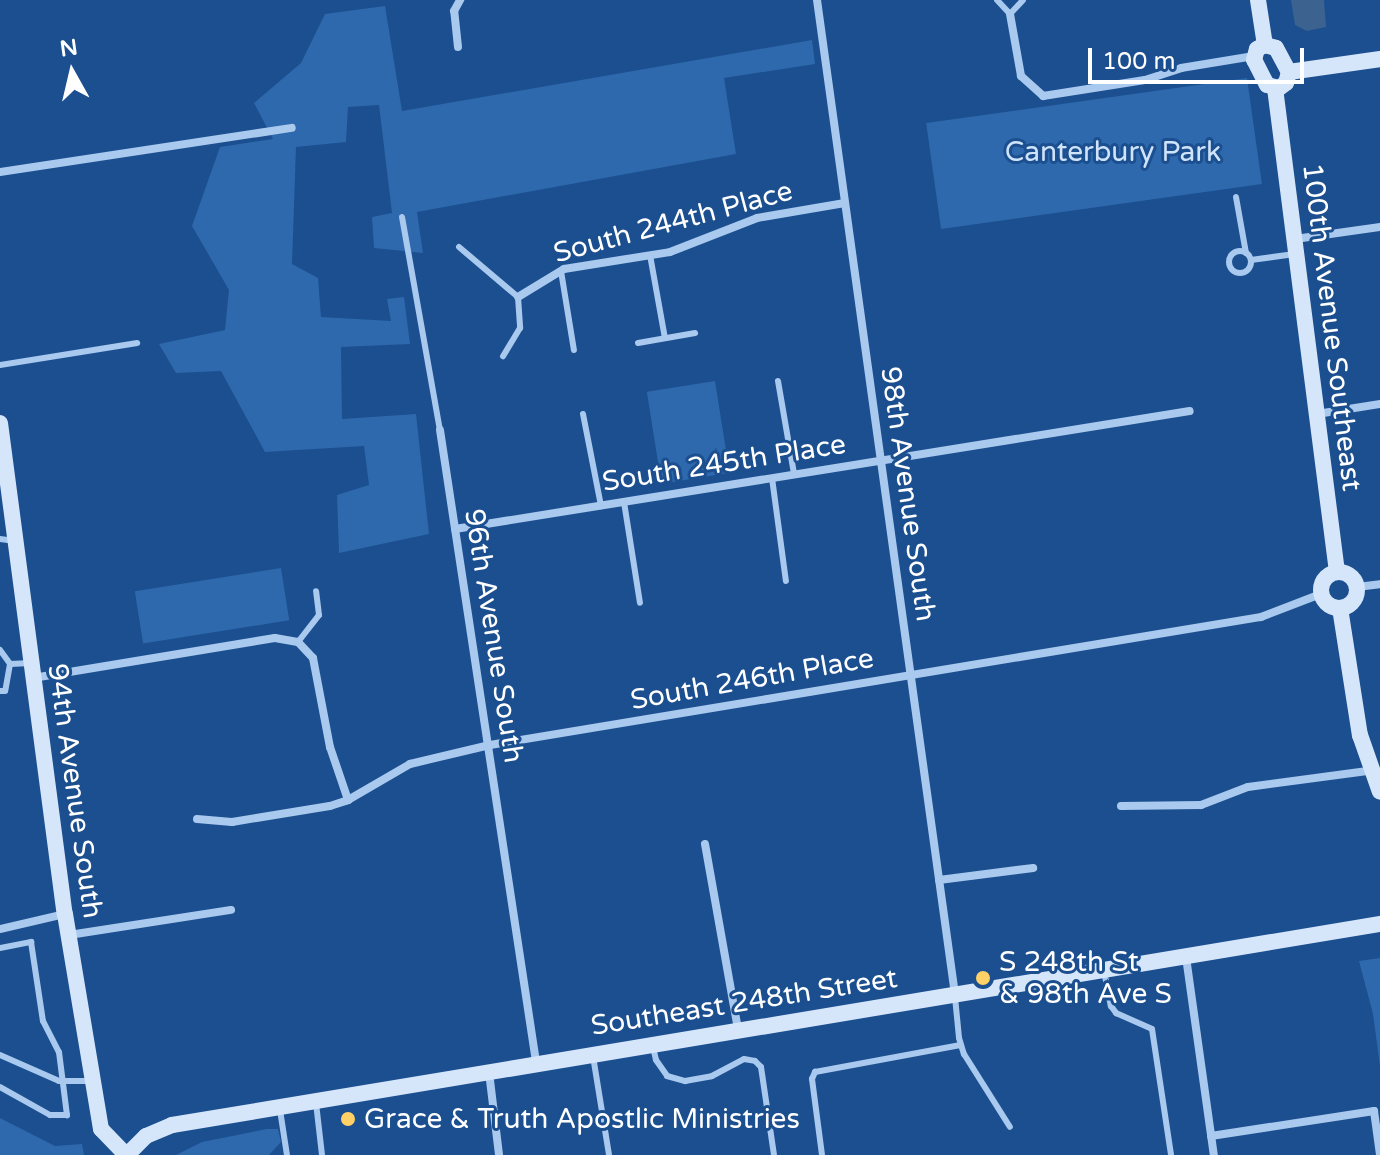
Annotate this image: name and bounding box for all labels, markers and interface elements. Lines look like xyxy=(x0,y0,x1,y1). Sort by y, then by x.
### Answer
north arrow xyxy=(32,32,112,112)
scale bar xyxy=(1092,32,1308,82)
text: N xyxy=(58,34,79,62)
text: 100 m xyxy=(1102,47,1176,76)
park label: Canterbury Park xyxy=(1005,135,1221,169)
street label: 100th Avenue Southeast xyxy=(1295,161,1369,493)
street label: South 244th Place xyxy=(550,174,796,270)
street label: 98th Avenue South xyxy=(873,365,943,623)
street label: South 245th Place xyxy=(600,427,848,499)
street label: 96th Avenue South xyxy=(457,507,531,765)
street label: South 246th Place xyxy=(628,641,876,717)
street label: 94th Avenue South xyxy=(40,662,110,920)
place label: S 248th St & 98th Ave S xyxy=(999,945,1172,1011)
street label: Southeast 248th Street xyxy=(588,961,900,1043)
marker: S 248th St & 98th Ave S xyxy=(974,969,992,987)
place label: Grace & Truth Apostlic Ministries xyxy=(364,1102,800,1136)
marker: Grace & Truth Apostlic Ministries xyxy=(339,1110,357,1128)

